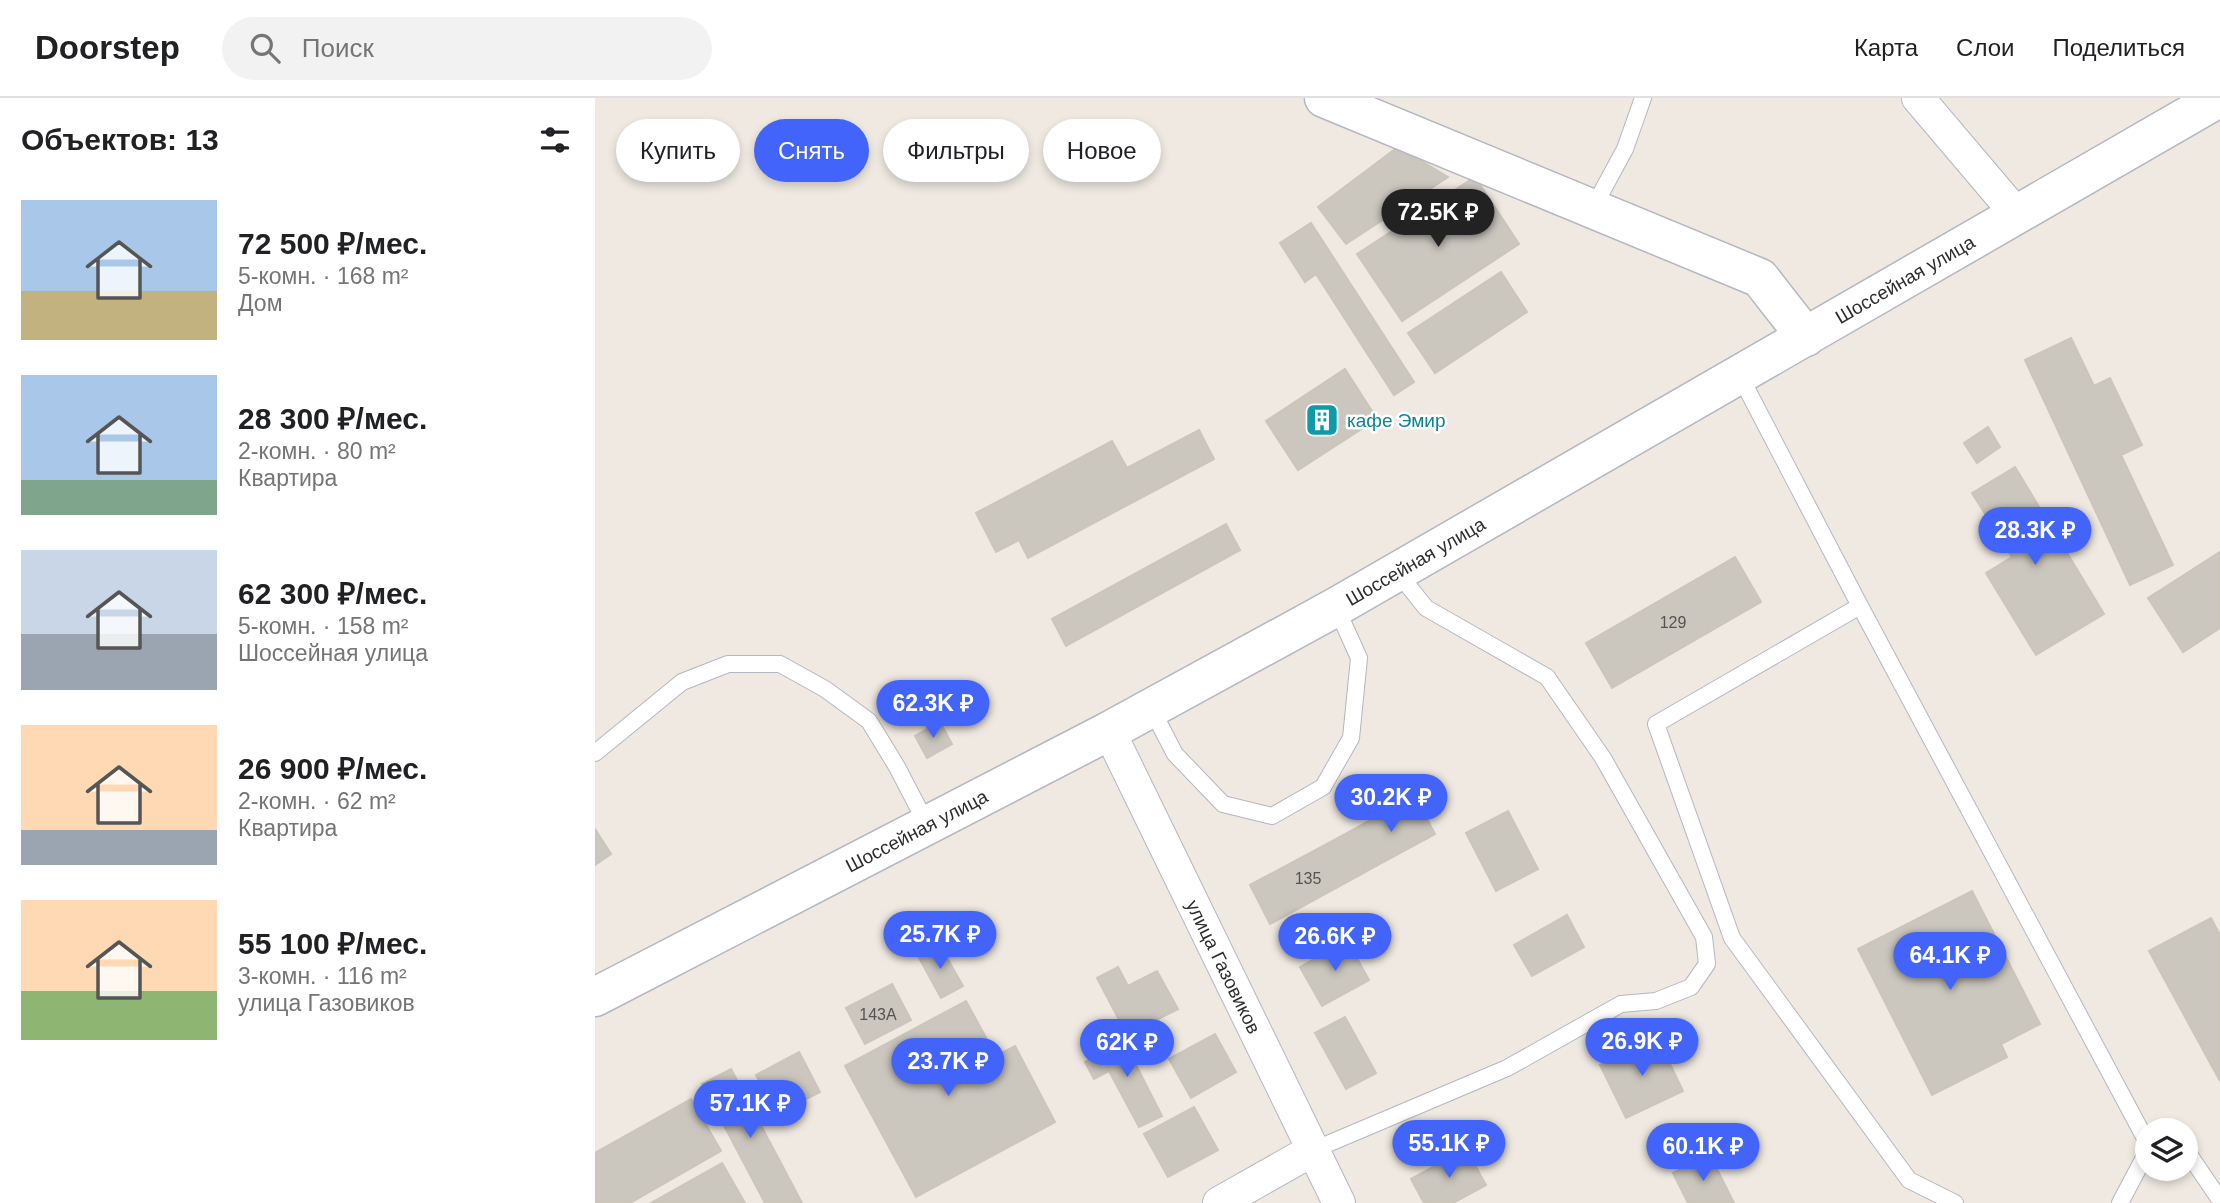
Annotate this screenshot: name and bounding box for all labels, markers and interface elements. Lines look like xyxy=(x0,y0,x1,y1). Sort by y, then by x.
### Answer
search box xyxy=(222,17,712,80)
text: Doorstep xyxy=(35,29,180,66)
icon: search xyxy=(246,29,284,67)
text: Поиск xyxy=(302,33,374,63)
text: Карта xyxy=(1854,34,1918,61)
text: Слои xyxy=(1956,34,2014,61)
text: Поделиться xyxy=(2052,34,2185,61)
chip: Купить xyxy=(616,119,740,182)
chip: Снять xyxy=(754,119,869,182)
chip: Фильтры xyxy=(883,119,1029,182)
chip: Новое xyxy=(1043,119,1161,182)
icon: filters xyxy=(536,121,574,159)
text: Объектов: 13 xyxy=(21,123,219,156)
pin: 72.5K ₽ xyxy=(1373,190,1503,249)
text: 72.5K ₽ xyxy=(1397,199,1479,225)
text: 72 500 ₽/мес. xyxy=(238,227,427,260)
icon: home xyxy=(77,228,161,312)
street label: Шоссейная улица xyxy=(1832,231,1979,327)
text: 5-комн. · 168 m² xyxy=(238,263,409,289)
text: Дом xyxy=(238,290,282,316)
building icon: кафе Эмир xyxy=(1303,401,1341,439)
text: 28 300 ₽/мес. xyxy=(238,402,427,435)
icon: home xyxy=(77,403,161,487)
place label: кафе Эмир xyxy=(1347,410,1445,431)
text: 2-комн. · 80 m² xyxy=(238,438,396,464)
text: Квартира xyxy=(238,465,337,491)
pin: 28.3K ₽ xyxy=(1970,508,2100,567)
street label: Шоссейная улица xyxy=(1342,513,1489,610)
text: 28.3K ₽ xyxy=(1994,517,2076,543)
text: 62 300 ₽/мес. xyxy=(238,577,427,610)
icon: home xyxy=(77,578,161,662)
text: 5-комн. · 158 m² xyxy=(238,613,409,639)
house number: 129 xyxy=(1660,614,1686,631)
text: Шоссейная улица xyxy=(238,640,428,666)
pin: 62.3K ₽ xyxy=(868,680,998,740)
text: 62.3K ₽ xyxy=(892,690,974,716)
text: 26 900 ₽/мес. xyxy=(238,752,427,785)
icon: home xyxy=(77,753,161,837)
pin: 30.2K ₽ xyxy=(1326,774,1456,834)
text: 30.2K ₽ xyxy=(1350,784,1432,810)
street label: Шоссейная улица xyxy=(842,785,991,876)
text: 2-комн. · 62 m² xyxy=(238,788,396,814)
text: Квартира xyxy=(238,815,337,841)
house number: 135 xyxy=(1295,870,1321,887)
street label: улица Газовиков xyxy=(1182,896,1265,1037)
pin: 25.7K ₽ xyxy=(875,912,1005,971)
pin: 26.6K ₽ xyxy=(1270,914,1400,973)
text: 25.7K ₽ xyxy=(899,921,981,947)
text: 26.6K ₽ xyxy=(1294,923,1376,949)
text: 55 100 ₽/мес. xyxy=(238,927,427,960)
icon: home xyxy=(77,928,161,1012)
pin: 64.1K ₽ xyxy=(1885,932,2015,992)
text: 64.1K ₽ xyxy=(1909,942,1991,968)
text: 3-комн. · 116 m² xyxy=(238,963,407,989)
text: улица Газовиков xyxy=(238,990,415,1016)
house number: 143А xyxy=(859,1006,897,1023)
pin: 26.9K ₽ xyxy=(1577,1018,1707,1078)
pin: 62K ₽ xyxy=(1078,1020,1176,1079)
text: 26.9K ₽ xyxy=(1601,1028,1683,1054)
text: 62K ₽ xyxy=(1096,1029,1158,1055)
pin: 23.7K ₽ xyxy=(883,1038,1013,1098)
text: 23.7K ₽ xyxy=(907,1048,989,1074)
pin: 57.1K ₽ xyxy=(685,1080,815,1140)
text: 57.1K ₽ xyxy=(709,1090,791,1116)
map controls xyxy=(2135,1118,2198,1181)
button: layers xyxy=(2135,1118,2198,1181)
pin: 55.1K ₽ xyxy=(1384,1121,1514,1180)
pin: 60.1K ₽ xyxy=(1638,1124,1768,1183)
text: 55.1K ₽ xyxy=(1408,1130,1490,1156)
text: 60.1K ₽ xyxy=(1662,1133,1744,1159)

